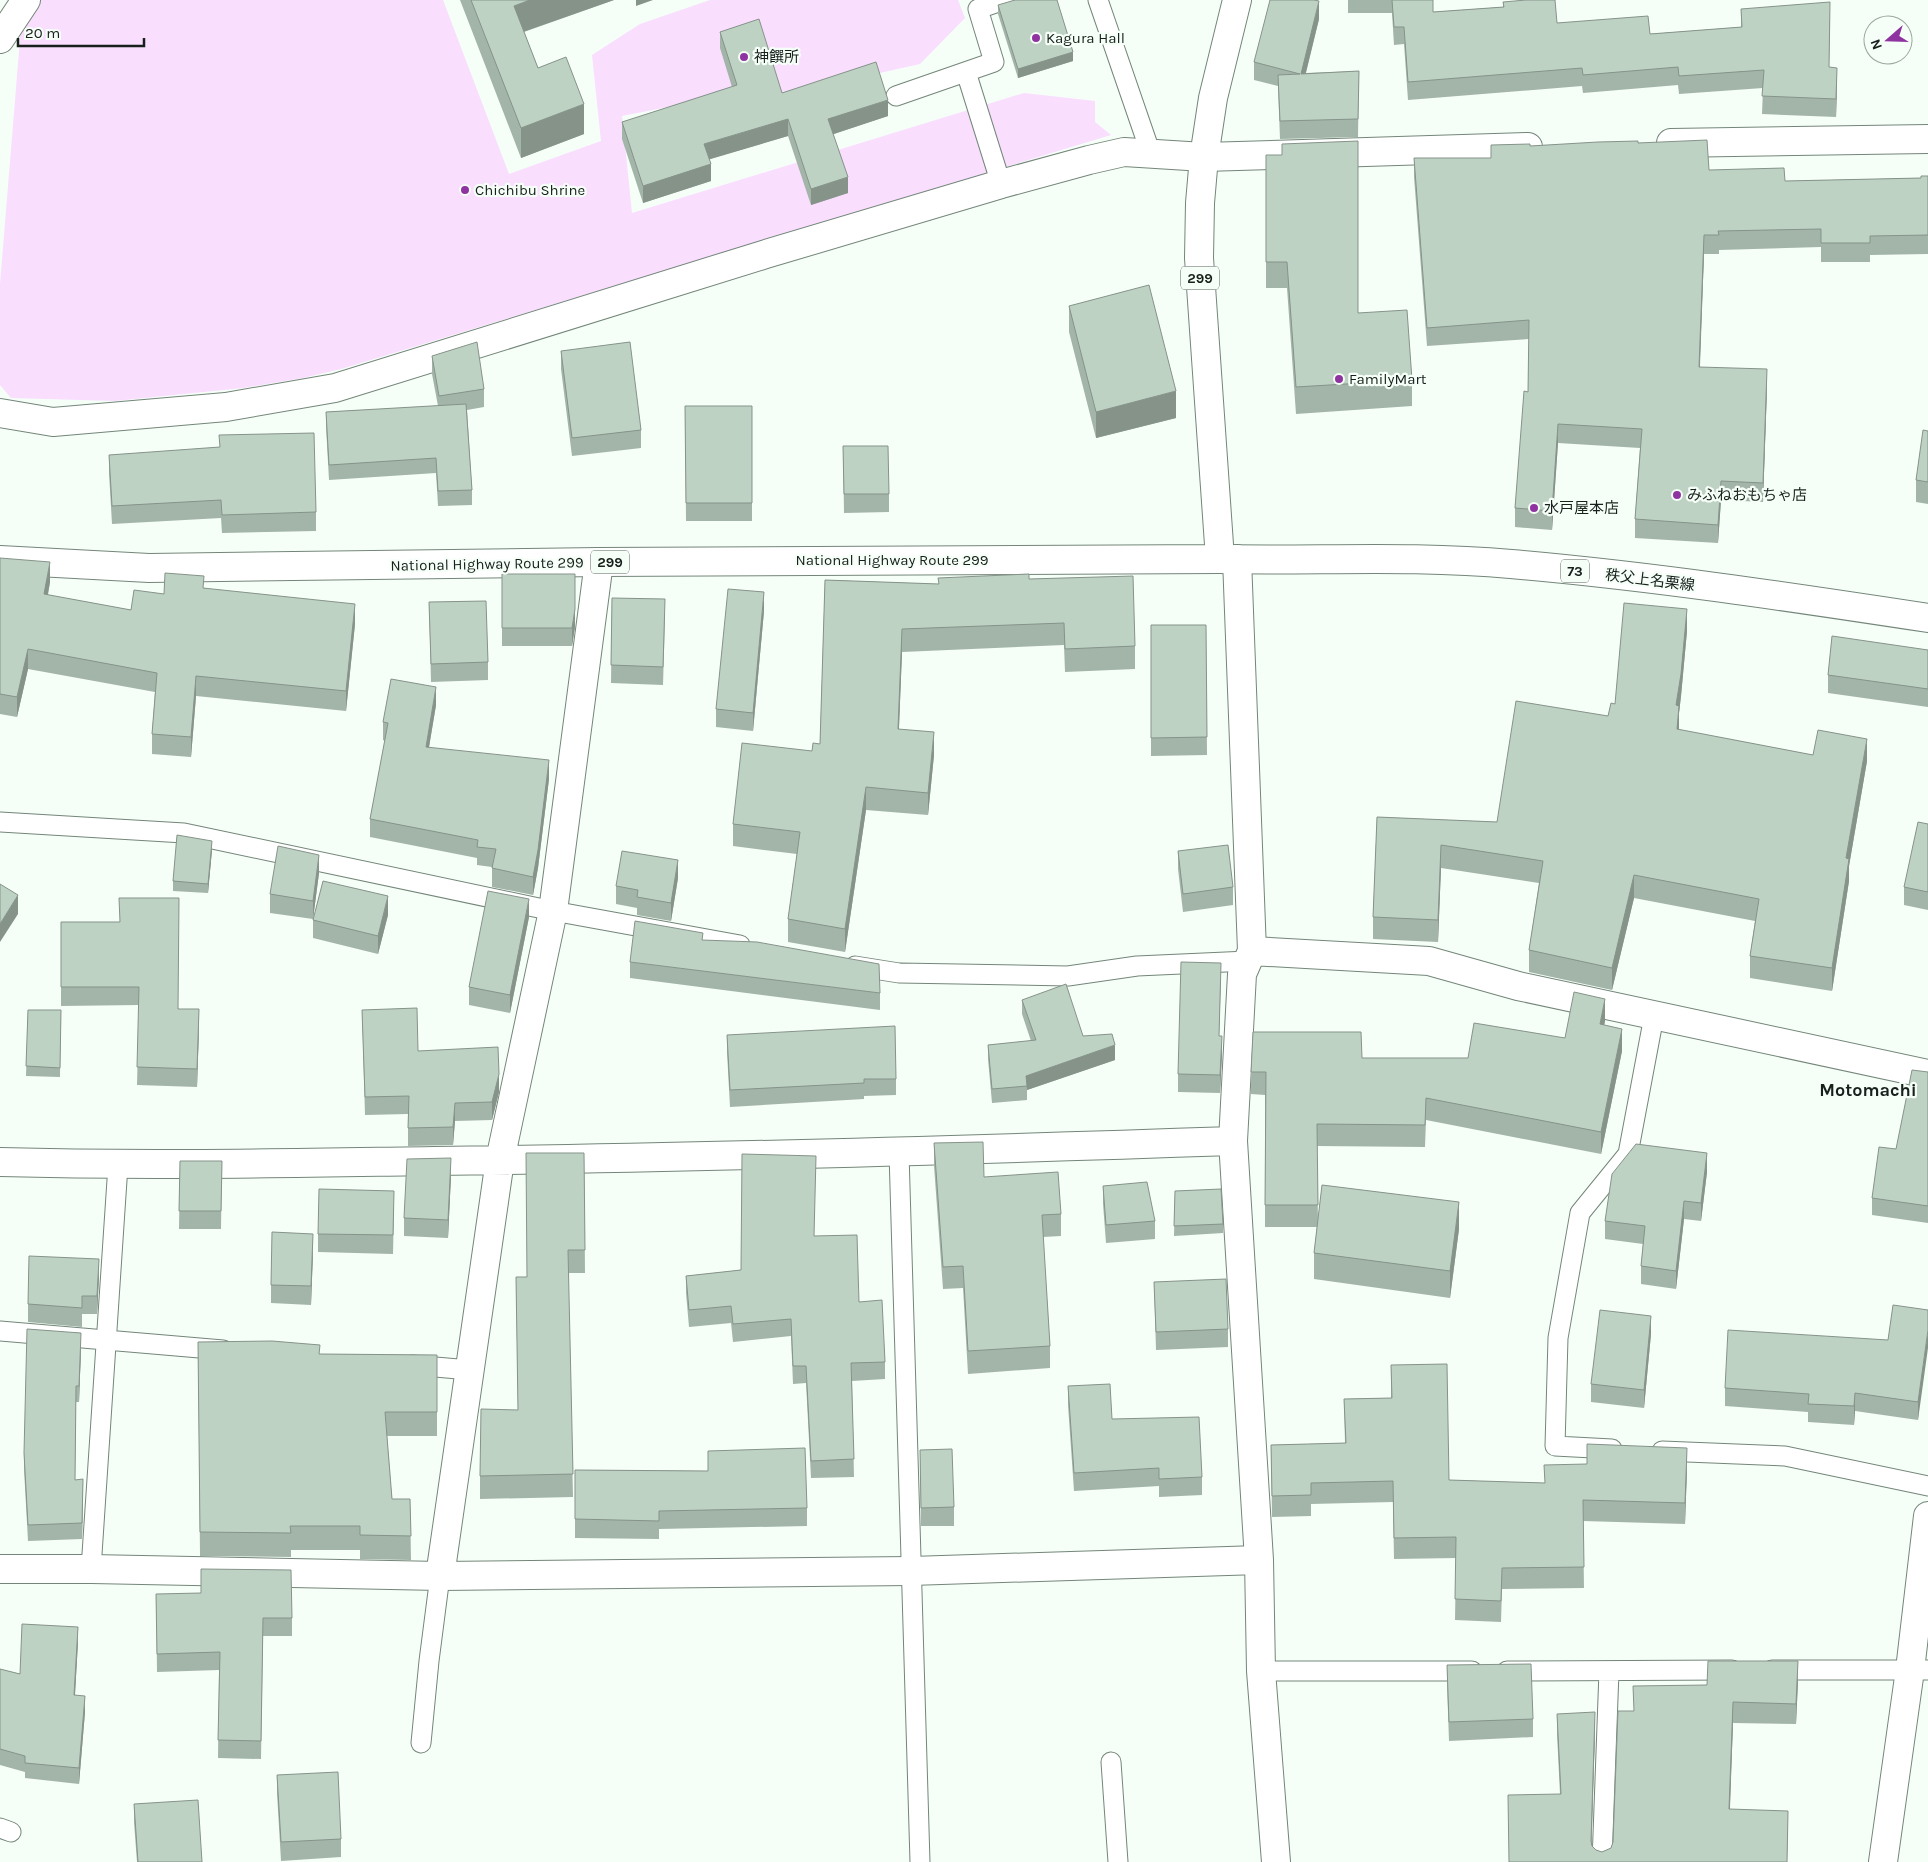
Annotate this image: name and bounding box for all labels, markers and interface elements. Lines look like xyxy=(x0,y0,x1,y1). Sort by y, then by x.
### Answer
scale bar xyxy=(18,15,144,47)
north arrow xyxy=(1863,15,1913,65)
text: 20 m xyxy=(25,24,60,42)
place label: Kagura Hall xyxy=(1046,29,1125,47)
marker: Kagura Hall xyxy=(1030,32,1042,44)
text: N xyxy=(1867,37,1886,52)
place label: 神饌所 xyxy=(754,48,799,66)
marker: 神饌所 xyxy=(738,51,750,63)
place label: Chichibu Shrine xyxy=(475,181,585,199)
marker: Chichibu Shrine xyxy=(459,184,471,196)
road number: 299 xyxy=(1181,266,1219,290)
place label: FamilyMart xyxy=(1349,370,1427,388)
marker: FamilyMart xyxy=(1333,373,1345,385)
place label: みふねおもちゃ店 xyxy=(1687,486,1807,504)
marker: みふねおもちゃ店 xyxy=(1671,489,1683,501)
place label: 水戸屋本店 xyxy=(1544,499,1619,517)
marker: 水戸屋本店 xyxy=(1528,502,1540,514)
road number: 299 xyxy=(591,550,629,574)
street label: National Highway Route 299 xyxy=(795,551,989,569)
street label: National Highway Route 299 xyxy=(390,553,584,575)
road number: 73 xyxy=(1561,560,1589,582)
street label: 秩父上名栗線 xyxy=(1604,566,1696,594)
district label: Motomachi xyxy=(1819,1079,1917,1101)

